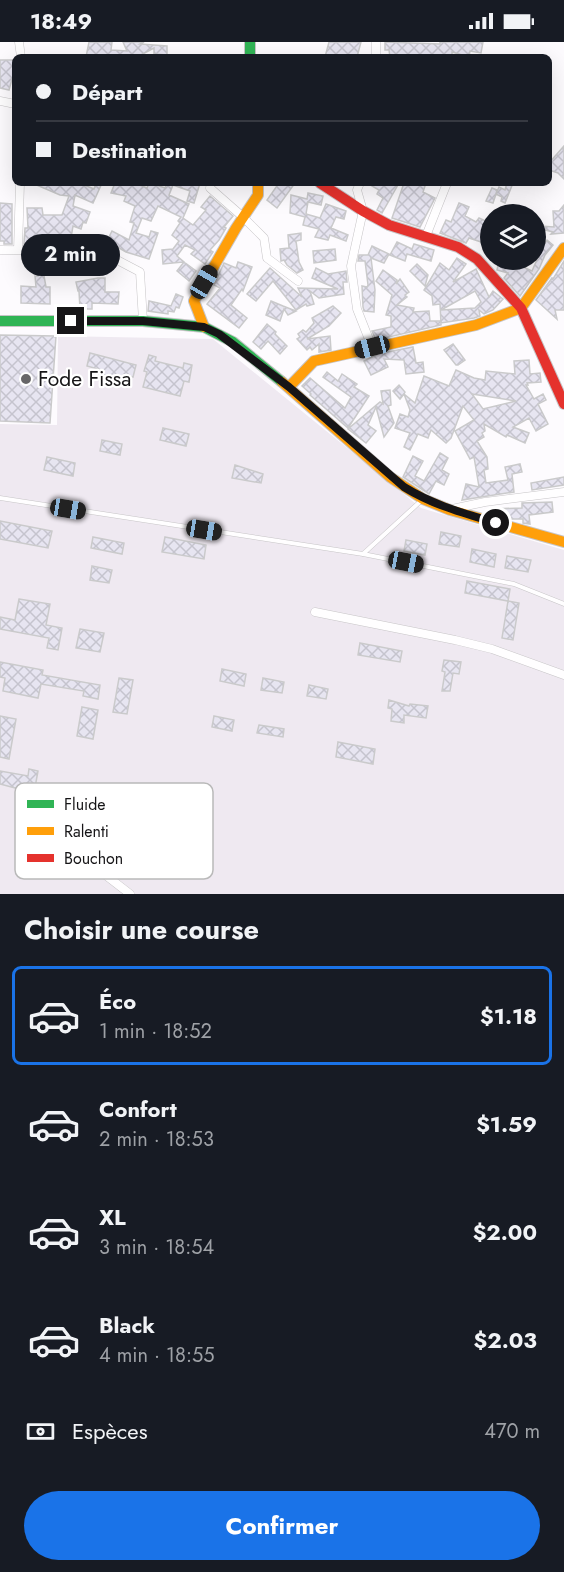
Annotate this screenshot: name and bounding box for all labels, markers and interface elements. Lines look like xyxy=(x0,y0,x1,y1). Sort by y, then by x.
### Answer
text: 18:49 xyxy=(30,5,92,37)
text: Départ xyxy=(72,76,142,108)
text: Destination xyxy=(72,134,187,166)
map controls xyxy=(480,204,546,270)
button: layers xyxy=(480,204,546,270)
callout: 2 min xyxy=(22,234,121,276)
text: 2 min xyxy=(44,240,97,269)
car xyxy=(187,262,221,302)
route end xyxy=(57,307,84,334)
car xyxy=(352,334,392,360)
place label: Fode Fissa xyxy=(38,364,131,394)
marker: Fode Fissa xyxy=(19,372,33,386)
car xyxy=(49,497,87,521)
route start xyxy=(482,509,509,536)
car xyxy=(185,518,223,542)
car xyxy=(387,550,425,574)
legend xyxy=(15,783,213,879)
text: Fluide xyxy=(64,793,106,816)
text: Ralenti xyxy=(64,820,109,843)
text: Bouchon xyxy=(64,847,123,870)
text: Choisir une course xyxy=(24,910,259,949)
text: Éco xyxy=(99,985,136,1017)
icon: car xyxy=(27,989,81,1043)
text: $1.18 xyxy=(480,1000,537,1032)
text: 1 min · 18:52 xyxy=(99,1017,212,1046)
text: Confort xyxy=(99,1093,177,1125)
icon: car xyxy=(27,1097,81,1151)
text: $1.59 xyxy=(476,1108,537,1140)
text: 2 min · 18:53 xyxy=(99,1125,214,1154)
text: XL xyxy=(99,1201,126,1233)
icon: car xyxy=(27,1205,81,1259)
text: $2.00 xyxy=(473,1216,537,1248)
text: 3 min · 18:54 xyxy=(99,1233,214,1262)
text: Black xyxy=(99,1309,155,1341)
icon: car xyxy=(27,1313,81,1367)
text: $2.03 xyxy=(474,1324,537,1356)
text: 4 min · 18:55 xyxy=(99,1341,214,1370)
icon: cash xyxy=(24,1415,57,1448)
text: Espèces xyxy=(72,1415,148,1447)
text: 470 m xyxy=(484,1417,540,1446)
button: Confirmer xyxy=(24,1491,540,1560)

